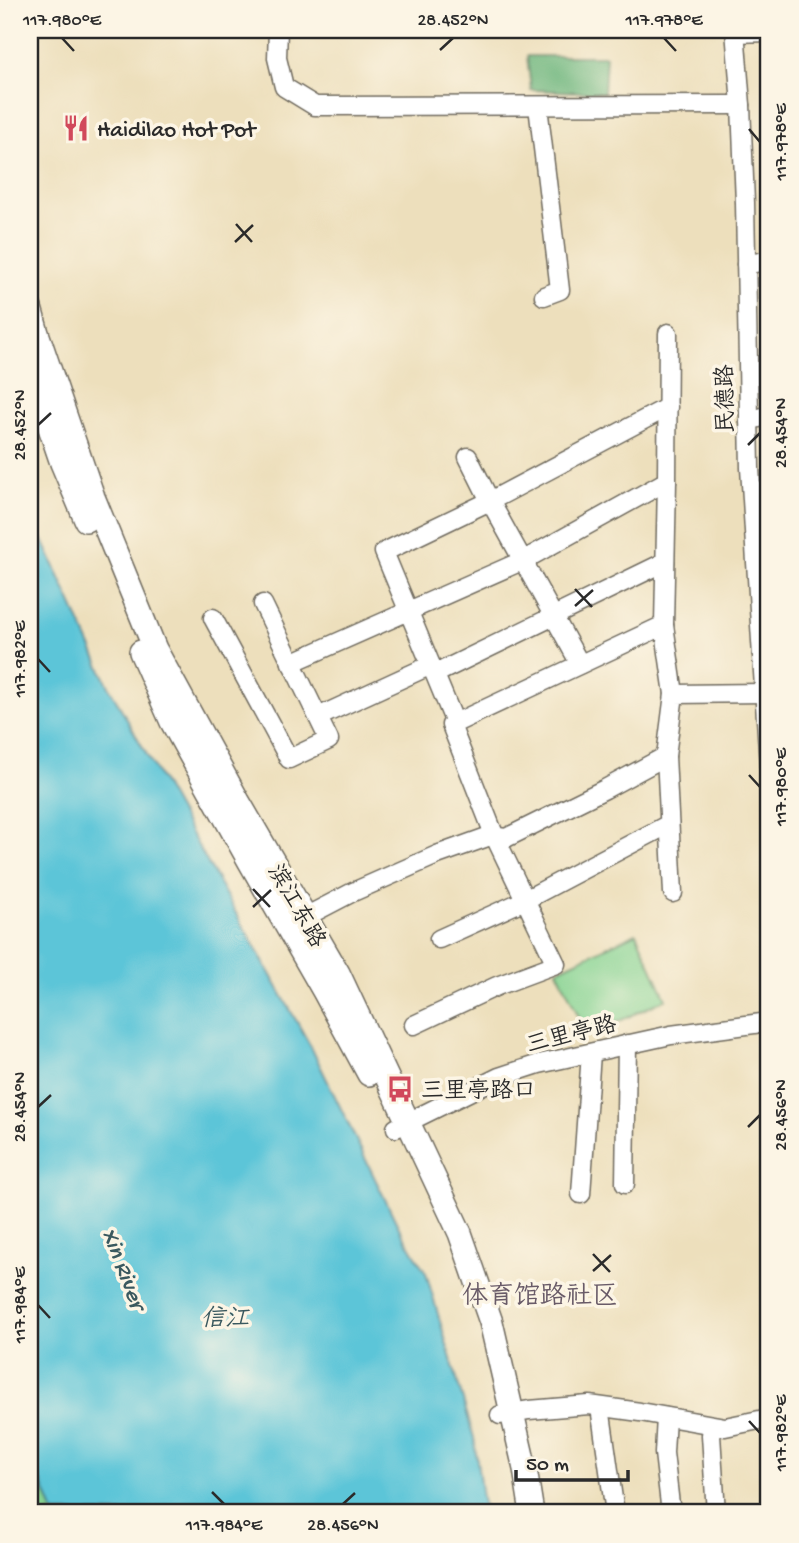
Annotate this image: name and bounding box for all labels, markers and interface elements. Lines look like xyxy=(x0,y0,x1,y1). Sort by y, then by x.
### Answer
text: 117.980°E xyxy=(22,11,102,32)
text: 28.452°N xyxy=(418,11,489,32)
text: 117.978°E xyxy=(624,11,703,32)
text: 117.978°E xyxy=(772,103,793,182)
restaurant icon: Haidilao Hot Pot xyxy=(61,113,91,143)
place label: Haidilao Hot Pot xyxy=(97,118,257,145)
street label: 民德路 xyxy=(712,364,742,434)
text: 28.452°N xyxy=(11,390,32,461)
text: 28.454°N xyxy=(772,398,793,468)
text: 117.982°E xyxy=(11,620,32,698)
text: 117.980°E xyxy=(772,747,793,827)
street label: 滨江东路 xyxy=(260,860,331,953)
street label: 三里亭路 xyxy=(524,1011,620,1061)
text: 28.454°N xyxy=(11,1072,32,1142)
bus stop icon: 三里亭路口 xyxy=(385,1074,415,1104)
place label: 三里亭路口 xyxy=(421,1078,536,1106)
text: 28.456°N xyxy=(772,1079,793,1151)
water label: Xin River xyxy=(93,1225,152,1318)
text: 117.984°E xyxy=(11,1266,32,1344)
district label: 体育馆路社区 xyxy=(462,1281,618,1314)
water label: 信江 xyxy=(201,1305,250,1335)
text: 117.982°E xyxy=(772,1394,793,1472)
scale bar xyxy=(516,1438,628,1482)
text: 50 m xyxy=(526,1454,569,1479)
text: 117.984°E xyxy=(185,1516,263,1537)
text: 28.456°N xyxy=(307,1516,379,1537)

